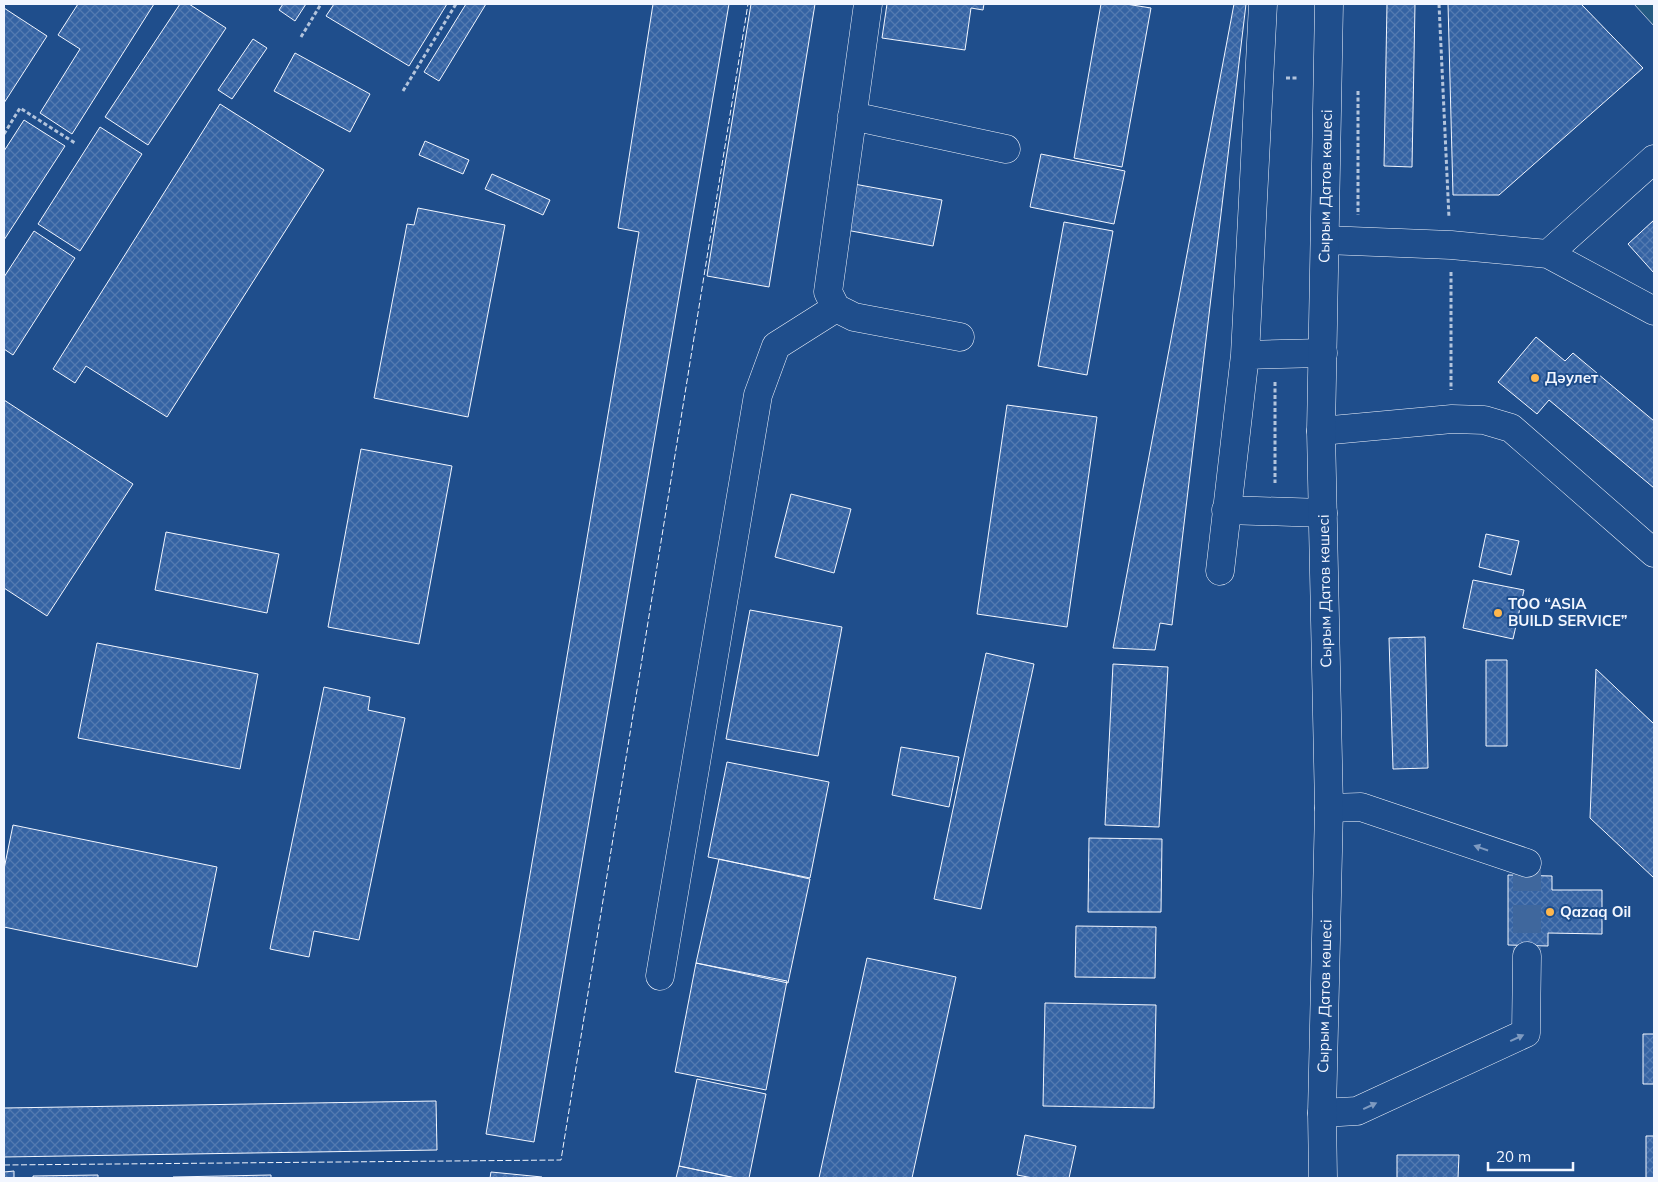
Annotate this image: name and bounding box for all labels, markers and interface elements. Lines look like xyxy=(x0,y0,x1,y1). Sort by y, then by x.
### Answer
street label: Сырым Датов көшесі xyxy=(1314,109,1336,263)
place label: Дәулет xyxy=(1545,368,1599,387)
marker: Дәулет xyxy=(1529,372,1541,384)
street label: Сырым Датов көшесі xyxy=(1314,514,1335,668)
place label: TOO “ASIA BUILD SERVICE” xyxy=(1508,594,1628,630)
marker: TOO “ASIA BUILD SERVICE” xyxy=(1492,607,1504,619)
one-way arrow xyxy=(1473,843,1488,851)
place label: Qazaq Oil xyxy=(1560,902,1631,921)
marker: Qazaq Oil xyxy=(1544,906,1556,918)
street label: Сырым Датов көшесі xyxy=(1313,919,1335,1073)
one-way arrow xyxy=(1510,1033,1524,1041)
one-way arrow xyxy=(1362,1101,1377,1110)
scale bar xyxy=(1488,1140,1573,1172)
text: 20 m xyxy=(1496,1147,1531,1166)

